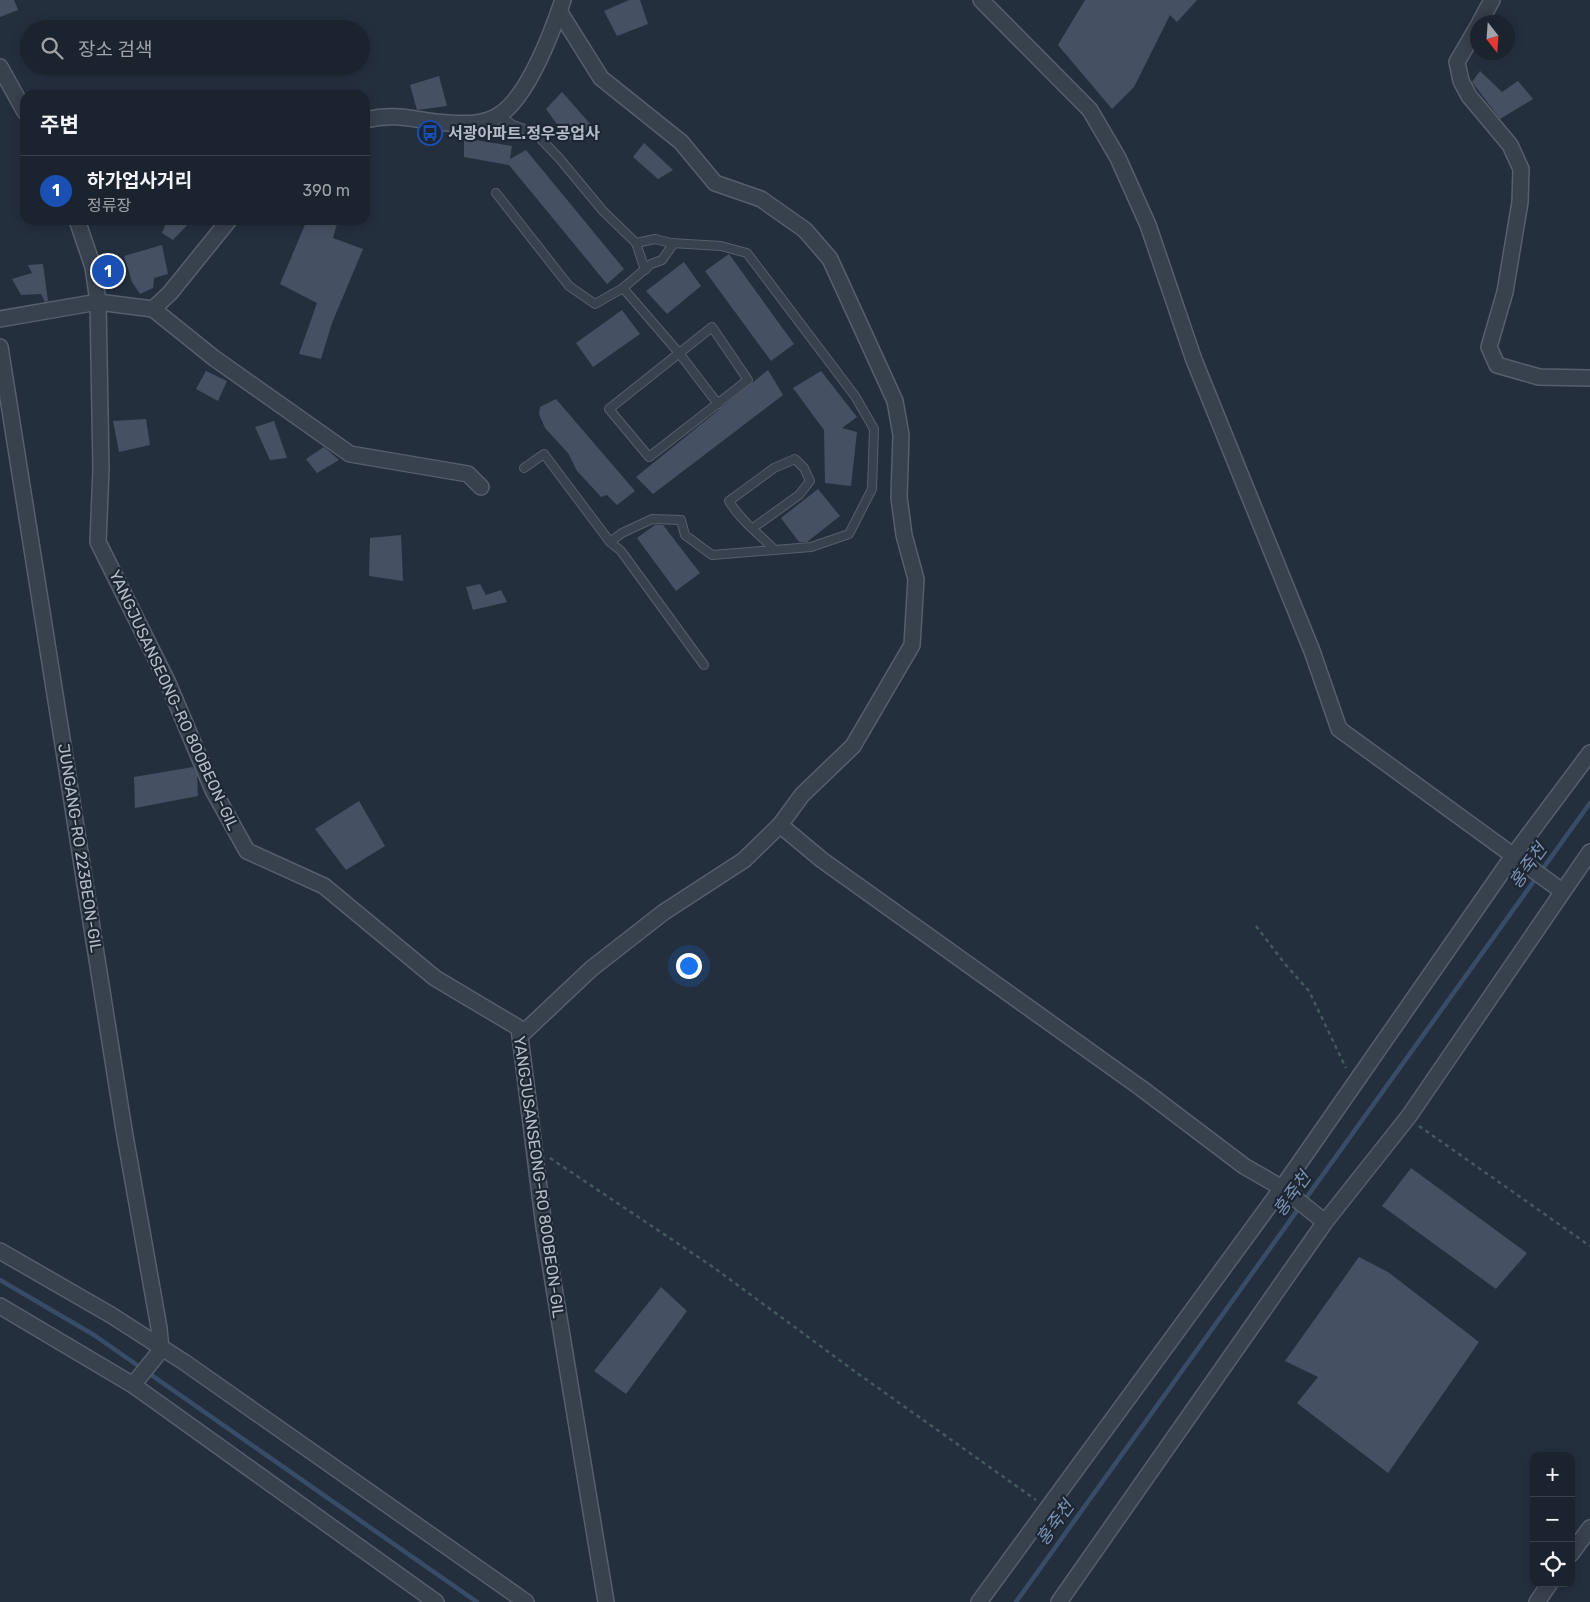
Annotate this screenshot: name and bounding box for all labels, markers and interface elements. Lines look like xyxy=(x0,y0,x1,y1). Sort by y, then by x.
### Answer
north arrow xyxy=(1470,15,1515,60)
search box xyxy=(20,20,370,75)
icon: search xyxy=(38,34,66,62)
text: 장소 검색 xyxy=(78,38,153,61)
text: 주변 xyxy=(40,112,79,137)
bus stop icon: 서광아파트.정우공업사 xyxy=(417,120,443,146)
place label: 서광아파트.정우공업사 xyxy=(448,124,600,143)
text: 하가업사거리 xyxy=(87,169,192,192)
text: 1 xyxy=(52,181,60,200)
text: 390 m xyxy=(303,181,350,200)
text: 정류장 xyxy=(87,196,131,215)
pin: 1 xyxy=(92,252,124,290)
street label: YANGJUSANSEONG-RO 800BEON-GIL xyxy=(105,567,243,833)
street label: JUNGANG-RO 223BEON-GIL xyxy=(54,742,106,954)
water label: 홍죽천 xyxy=(1504,837,1553,893)
your location xyxy=(676,953,702,979)
street label: YANGJUSANSEONG-RO 800BEON-GIL xyxy=(510,1035,568,1319)
water label: 홍죽천 xyxy=(1268,1165,1317,1221)
map controls xyxy=(1530,1452,1575,1587)
button: + xyxy=(1530,1452,1575,1497)
water label: 홍죽천 xyxy=(1031,1494,1080,1550)
button: − xyxy=(1530,1497,1575,1542)
button: locate xyxy=(1530,1542,1575,1587)

